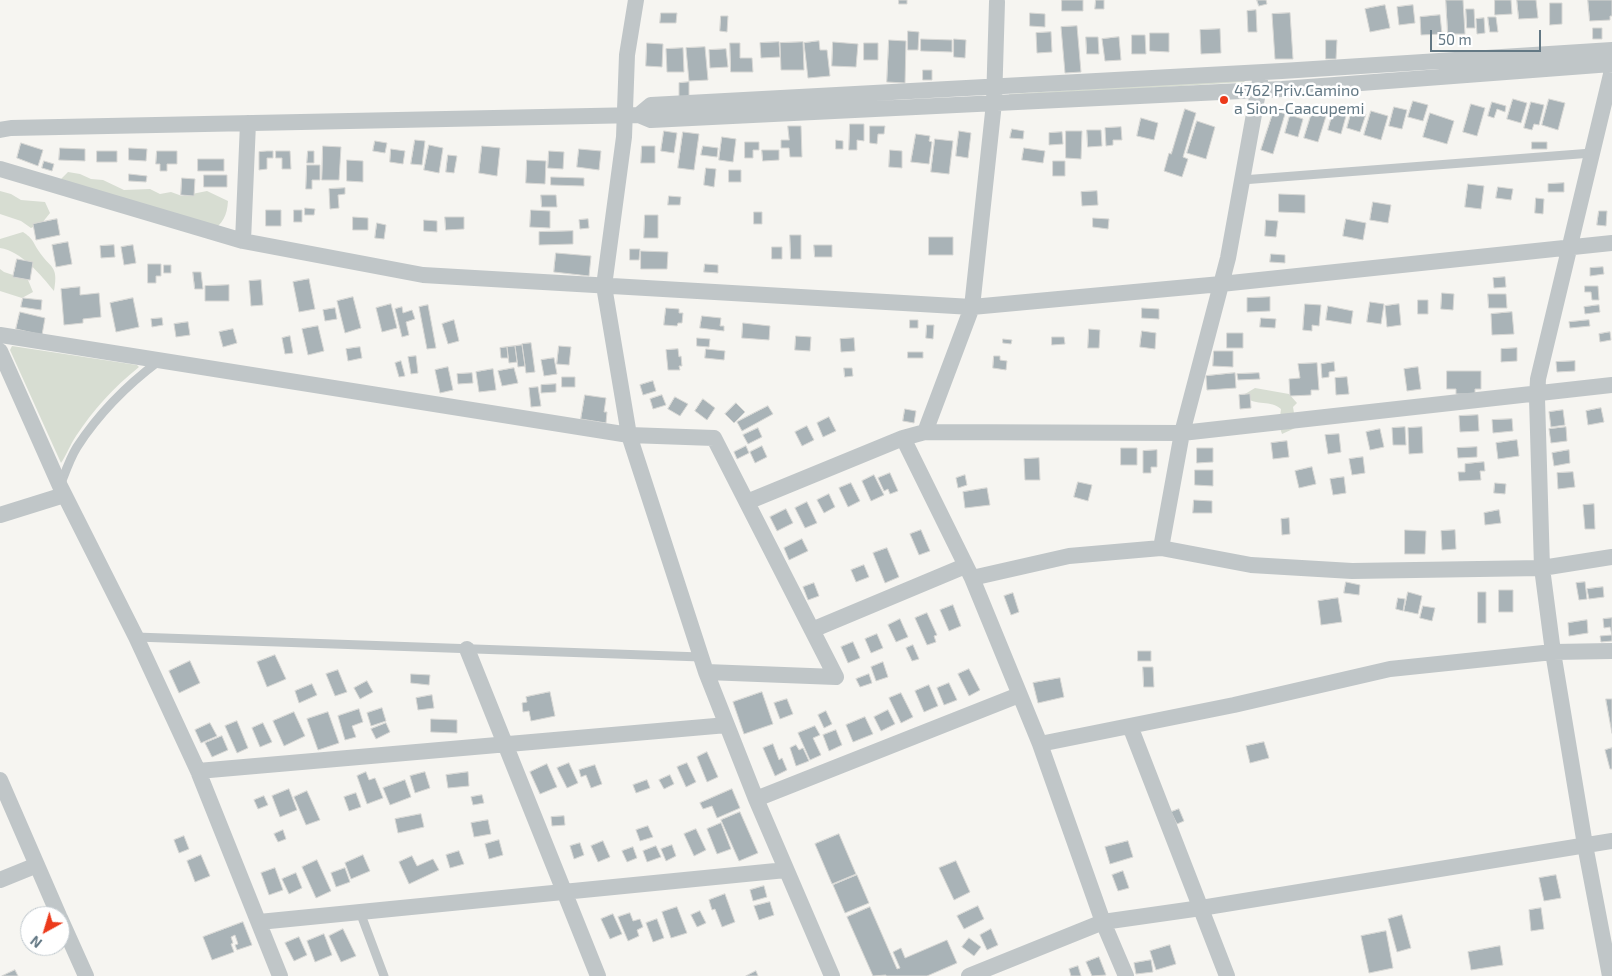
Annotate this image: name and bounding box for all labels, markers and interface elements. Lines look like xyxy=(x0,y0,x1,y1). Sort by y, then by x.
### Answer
scale bar xyxy=(1432,20,1543,52)
text: 50 m xyxy=(1438,30,1472,48)
place label: 4762 Priv.Camino a Sion-Caacupemi xyxy=(1234,81,1364,119)
marker: 4762 Priv.Camino a Sion-Caacupemi xyxy=(1218,94,1230,106)
north arrow xyxy=(20,906,70,956)
text: N xyxy=(27,932,45,952)

